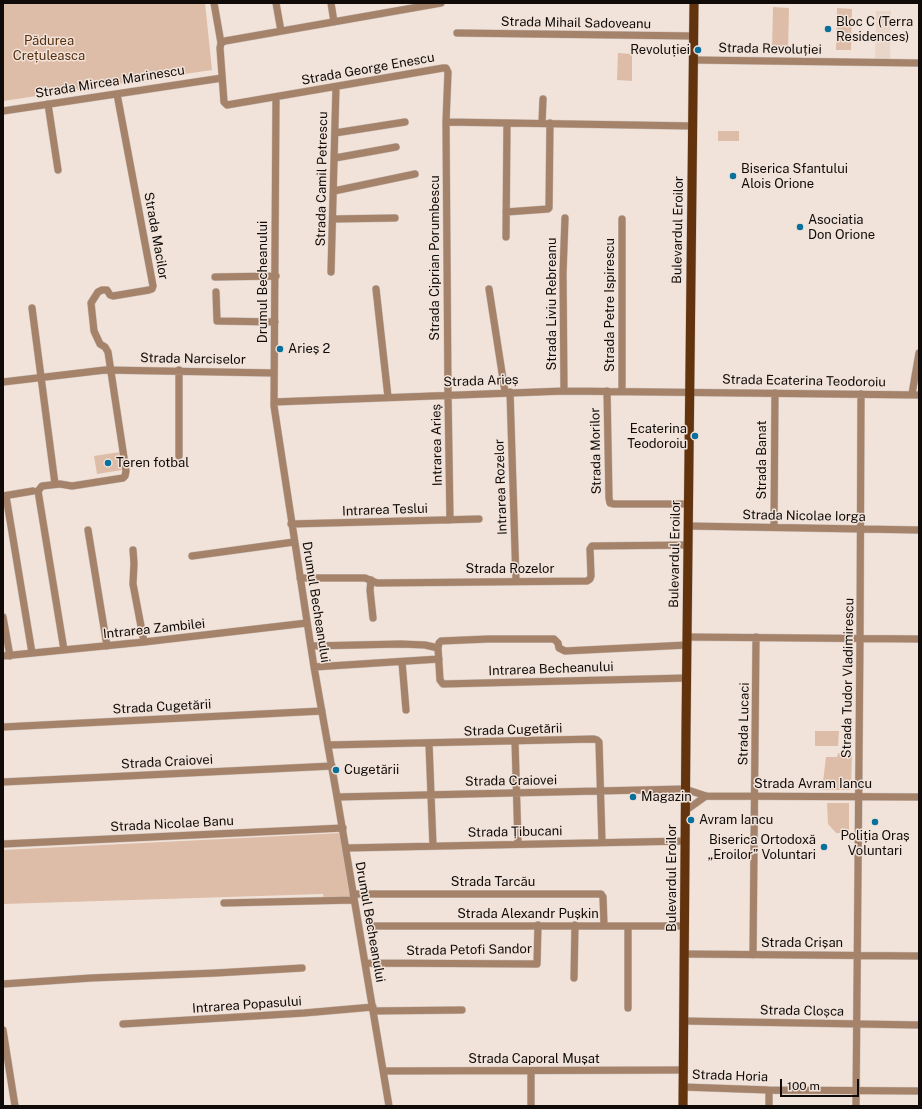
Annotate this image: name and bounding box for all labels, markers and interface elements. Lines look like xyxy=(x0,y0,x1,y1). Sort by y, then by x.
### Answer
street label: Strada Mihail Sadoveanu xyxy=(501,14,651,32)
place label: Bloc C (Terra Residences) xyxy=(836,14,913,45)
marker: Bloc C (Terra Residences) xyxy=(823,24,833,34)
park label: Pădurea Crețuleasca xyxy=(13,33,85,64)
street label: Strada Revoluției xyxy=(718,40,822,58)
place label: Revoluției xyxy=(630,42,690,58)
marker: Revoluției xyxy=(693,45,703,55)
street label: Strada George Enescu xyxy=(300,50,436,88)
street label: Strada Mircea Marinescu xyxy=(34,62,186,102)
street label: Strada Camil Petrescu xyxy=(313,111,331,247)
place label: Biserica Sfantului Alois Orione xyxy=(741,161,848,192)
marker: Biserica Sfantului Alois Orione xyxy=(728,171,738,181)
street label: Strada Ciprian Porumbescu xyxy=(427,175,443,341)
street label: Bulevardul Eroilor xyxy=(669,176,687,284)
street label: Strada Macilor xyxy=(141,191,171,281)
place label: Asociatia Don Orione xyxy=(808,212,875,243)
street label: Drumul Becheanului xyxy=(255,221,271,343)
marker: Asociatia Don Orione xyxy=(795,222,805,232)
street label: Strada Liviu Rebreanu xyxy=(544,237,560,371)
street label: Strada Petre Ispirescu xyxy=(602,238,618,372)
place label: Arieș 2 xyxy=(288,341,330,357)
marker: Arieș 2 xyxy=(275,344,285,354)
street label: Strada Narciselor xyxy=(140,350,246,368)
street label: Strada Arieș xyxy=(443,372,519,390)
street label: Strada Ecaterina Teodoroiu xyxy=(722,372,886,390)
street label: Intrarea Arieș xyxy=(428,404,446,486)
street label: Strada Morilor xyxy=(587,407,605,495)
place label: Ecaterina Teodoroiu xyxy=(627,421,687,452)
street label: Strada Banat xyxy=(754,421,770,499)
marker: Ecaterina Teodoroiu xyxy=(690,431,700,441)
street label: Intrarea Rozelor xyxy=(492,439,510,535)
place label: Teren fotbal xyxy=(116,455,189,471)
marker: Teren fotbal xyxy=(103,458,113,468)
street label: Bulevardul Eroilor xyxy=(666,500,684,608)
street label: Intrarea Teslui xyxy=(342,501,428,519)
street label: Strada Nicolae Iorga xyxy=(742,507,866,525)
street label: Drumul Becheanului xyxy=(299,540,333,664)
street label: Strada Rozelor xyxy=(465,561,555,577)
street label: Strada Tudor Vladimirescu xyxy=(839,598,857,758)
street label: Intrarea Zambilei xyxy=(102,616,206,642)
street label: Intrarea Becheanului xyxy=(488,659,614,679)
street label: Strada Lucaci xyxy=(735,682,753,766)
street label: Strada Cugetării xyxy=(112,697,212,717)
street label: Strada Cugetării xyxy=(463,720,563,740)
street label: Strada Craiovei xyxy=(121,752,213,772)
place label: Cugetării xyxy=(344,762,399,778)
marker: Cugetării xyxy=(331,765,341,775)
street label: Strada Craiovei xyxy=(465,772,557,790)
street label: Strada Avram Iancu xyxy=(754,776,872,792)
place label: Magazin xyxy=(641,789,692,805)
marker: Magazin xyxy=(628,792,638,802)
place label: Avram Iancu xyxy=(699,812,773,828)
street label: Strada Nicolae Banu xyxy=(110,813,234,835)
marker: Avram Iancu xyxy=(686,815,696,825)
marker: Poliția Oraș Voluntari xyxy=(870,817,880,827)
street label: Strada Țibucani xyxy=(467,823,563,841)
street label: Bulevardul Eroilor xyxy=(664,824,680,932)
place label: Poliția Oraș Voluntari xyxy=(840,828,910,859)
place label: Biserica Ortodoxă „Eroilor” Voluntari xyxy=(708,832,816,863)
marker: Biserica Ortodoxă „Eroilor” Voluntari xyxy=(819,842,829,852)
street label: Drumul Becheanului xyxy=(352,860,388,984)
street label: Strada Tarcău xyxy=(451,874,535,890)
street label: Strada Alexandr Pușkin xyxy=(457,906,599,922)
street label: Strada Crișan xyxy=(761,935,843,951)
street label: Strada Petofi Sandor xyxy=(406,941,532,959)
street label: Intrarea Popasului xyxy=(192,993,302,1017)
street label: Strada Cloșca xyxy=(760,1002,844,1020)
street label: Strada Caporal Mușat xyxy=(468,1051,600,1067)
street label: Strada Horia xyxy=(692,1067,768,1085)
scale bar xyxy=(782,1071,861,1097)
text: 100 m xyxy=(787,1079,820,1093)

